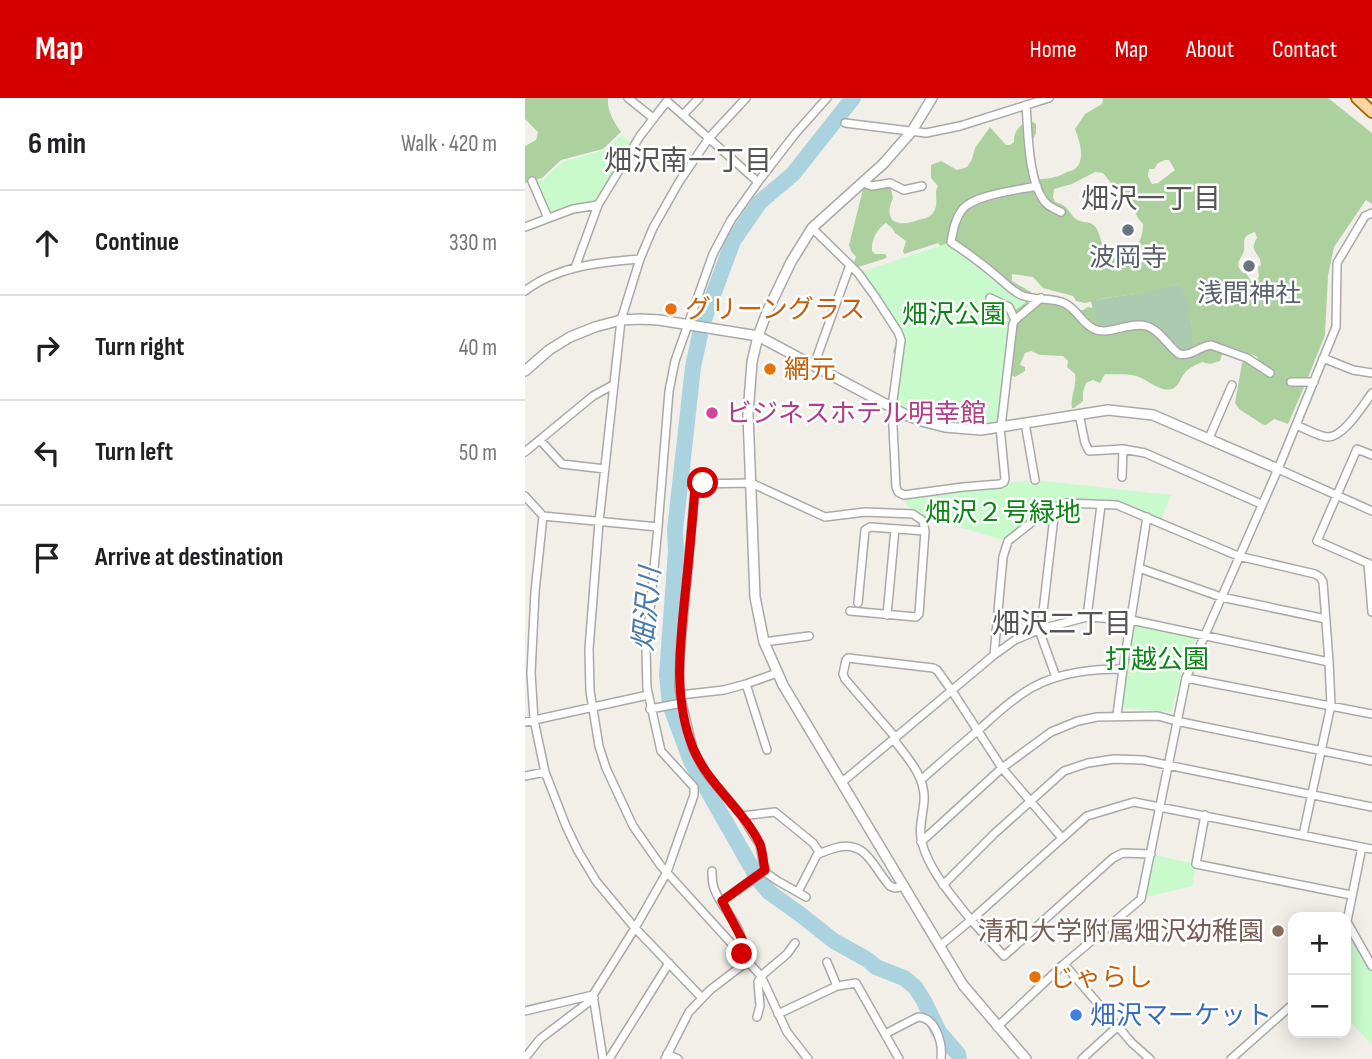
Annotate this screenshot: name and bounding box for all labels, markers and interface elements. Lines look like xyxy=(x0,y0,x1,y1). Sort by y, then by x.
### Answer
text: Map xyxy=(35,29,84,69)
text: Home xyxy=(1029,35,1077,64)
text: Map xyxy=(1115,35,1148,64)
text: About xyxy=(1186,35,1234,64)
text: Contact xyxy=(1272,35,1337,64)
text: 6 min xyxy=(28,126,86,162)
text: Walk · 420 m xyxy=(401,130,497,158)
district label: 畑沢南一丁目 xyxy=(604,145,772,178)
district label: 畑沢一丁目 xyxy=(1081,183,1221,216)
marker: 波岡寺 xyxy=(1120,222,1136,238)
icon: ahead xyxy=(28,224,66,262)
text: Continue xyxy=(95,227,179,258)
text: 330 m xyxy=(449,229,497,257)
place label: 波岡寺 xyxy=(1089,243,1167,274)
marker: 浅間神社 xyxy=(1241,258,1257,274)
place label: 浅間神社 xyxy=(1197,279,1301,310)
place label: グリーングラス xyxy=(685,295,865,326)
park label: 畑沢公園 xyxy=(902,300,1006,331)
marker: グリーングラス xyxy=(663,301,679,317)
icon: right xyxy=(28,329,66,367)
text: Turn right xyxy=(95,332,184,363)
text: 40 m xyxy=(459,334,497,362)
place label: 網元 xyxy=(784,355,836,386)
marker: 網元 xyxy=(762,361,778,377)
place label: ビジネスホテル明幸館 xyxy=(726,399,986,430)
marker: ビジネスホテル明幸館 xyxy=(704,405,720,421)
icon: left xyxy=(28,434,66,472)
text: Turn left xyxy=(95,437,173,468)
text: 50 m xyxy=(459,439,497,467)
route start xyxy=(687,467,718,498)
park label: 畑沢２号緑地 xyxy=(925,498,1081,529)
icon: arrive xyxy=(28,539,66,577)
text: Arrive at destination xyxy=(95,542,283,573)
water label: 畑沢川 xyxy=(627,563,668,652)
district label: 畑沢二丁目 xyxy=(992,608,1132,641)
park label: 打越公園 xyxy=(1105,645,1209,676)
map controls xyxy=(1288,912,1351,1038)
button: + xyxy=(1288,912,1351,975)
place label: 清和大学附属畑沢幼稚園 xyxy=(978,917,1264,948)
marker: 清和大学附属畑沢幼稚園 xyxy=(1270,923,1286,939)
route end xyxy=(726,938,757,969)
place label: じゃらし xyxy=(1049,963,1153,994)
marker: じゃらし xyxy=(1027,969,1043,985)
button: − xyxy=(1288,975,1351,1038)
place label: 畑沢マーケット xyxy=(1090,1001,1272,1032)
marker: 畑沢マーケット xyxy=(1068,1007,1084,1023)

